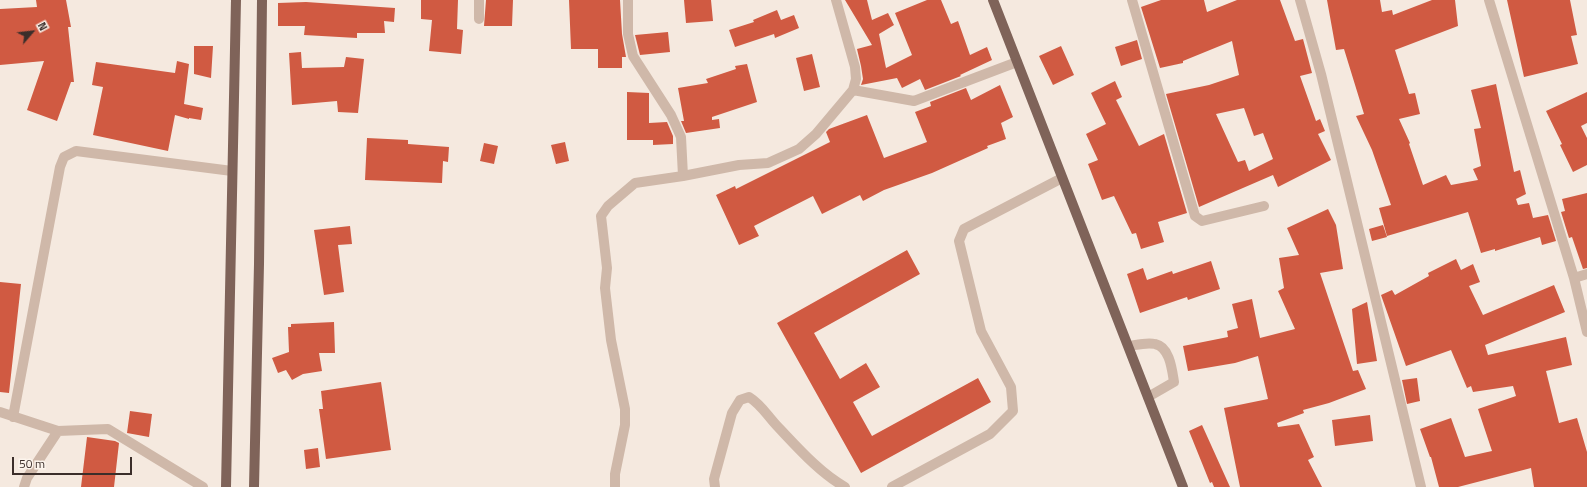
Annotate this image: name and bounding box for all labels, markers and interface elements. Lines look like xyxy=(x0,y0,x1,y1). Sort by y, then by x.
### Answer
north arrow xyxy=(12,12,52,52)
text: N xyxy=(34,19,51,33)
scale bar xyxy=(14,449,134,475)
text: 50 m xyxy=(19,454,45,473)

